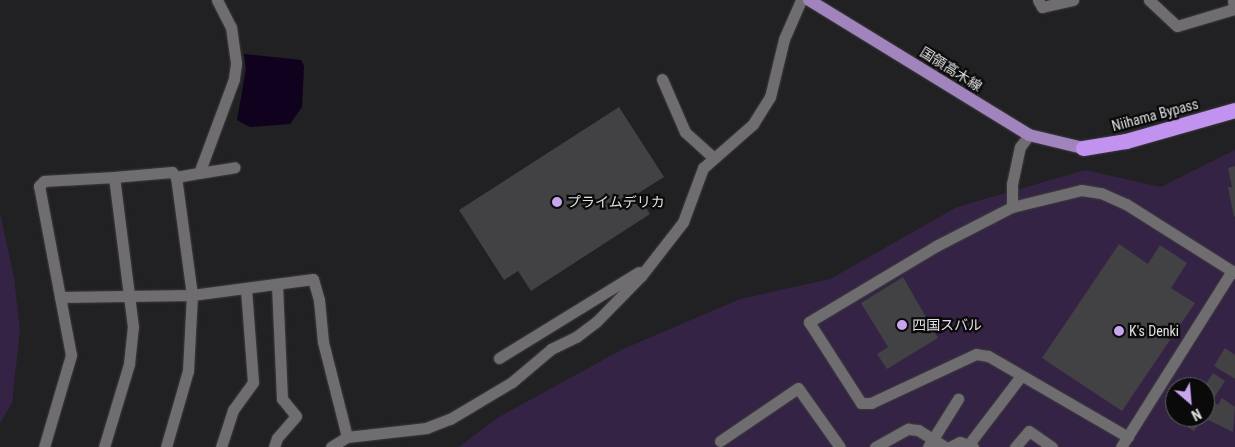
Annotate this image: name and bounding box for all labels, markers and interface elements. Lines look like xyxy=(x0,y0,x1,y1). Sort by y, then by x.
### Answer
street label: 国領高木線 xyxy=(917,43,985,95)
street label: Niihama Bypass xyxy=(1110,95,1200,135)
place label: プライムデリカ xyxy=(567,194,665,210)
marker: プライムデリカ xyxy=(551,196,563,208)
place label: 四国スバル xyxy=(912,317,982,333)
marker: 四国スバル xyxy=(896,319,908,331)
place label: K's Denki xyxy=(1129,323,1179,339)
marker: K's Denki xyxy=(1113,325,1125,337)
north arrow xyxy=(1165,377,1215,427)
text: N xyxy=(1189,405,1204,424)

